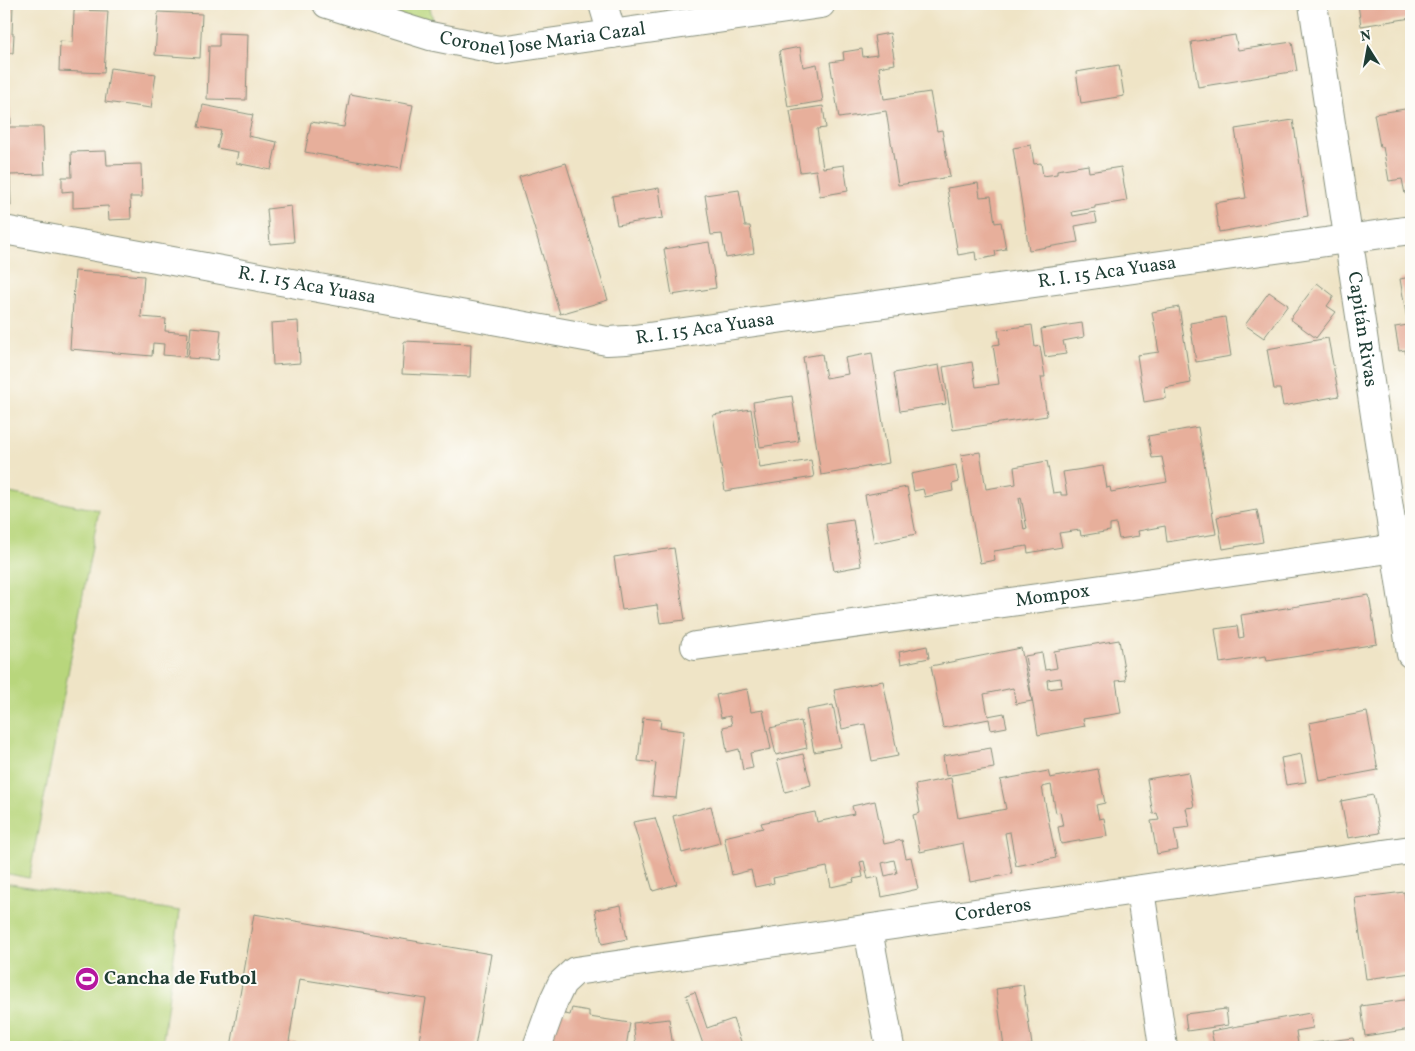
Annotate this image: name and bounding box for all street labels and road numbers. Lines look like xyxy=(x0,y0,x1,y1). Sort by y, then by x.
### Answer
street label: Coronel Jose Maria Cazal xyxy=(437,16,648,63)
street label: R. I. 15 Aca Yuasa xyxy=(1036,250,1178,295)
street label: R. I. 15 Aca Yuasa xyxy=(236,260,378,311)
street label: Capitán Rivas xyxy=(1341,270,1384,389)
street label: R. I. 15 Aca Yuasa xyxy=(634,306,776,352)
street label: Mompox xyxy=(1014,578,1091,614)
street label: Corderos xyxy=(953,892,1033,929)

